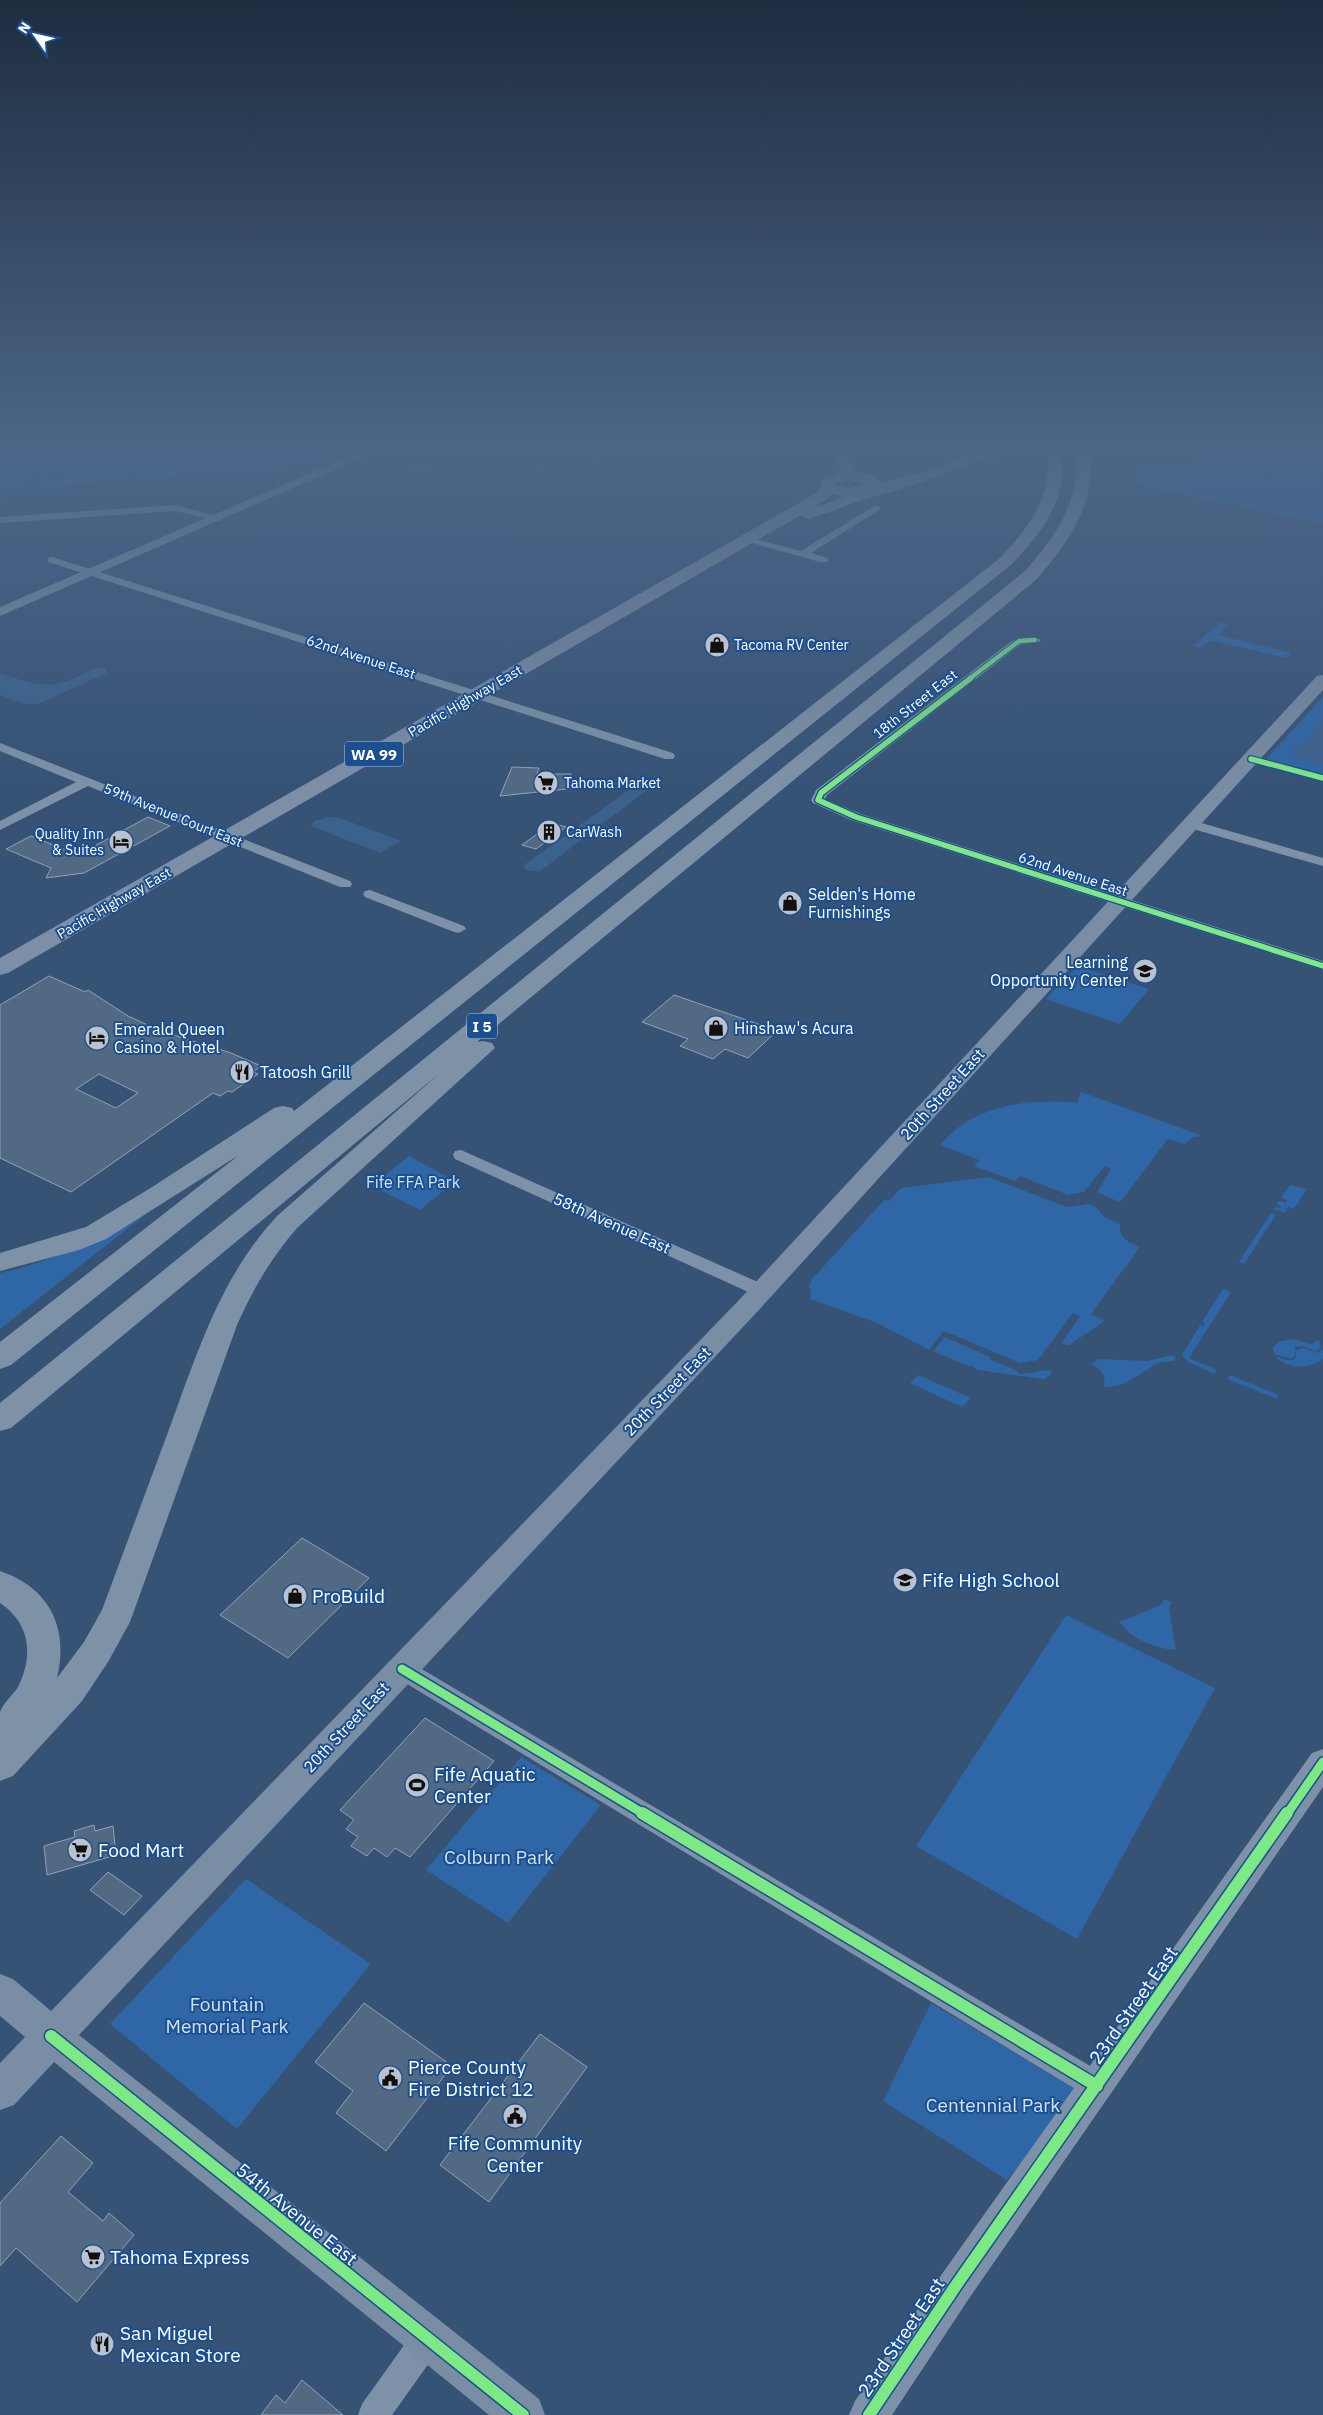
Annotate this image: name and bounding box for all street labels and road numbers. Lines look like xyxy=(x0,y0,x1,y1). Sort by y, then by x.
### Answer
street label: 62nd Avenue East xyxy=(304,631,418,683)
street label: Pacific Highway East xyxy=(405,661,525,741)
street label: 18th Street East xyxy=(869,665,961,742)
road number: WA 99 xyxy=(345,742,403,766)
street label: 59th Avenue Court East xyxy=(101,779,245,851)
street label: 62nd Avenue East xyxy=(1016,848,1130,900)
street label: Pacific Highway East xyxy=(54,863,174,943)
road number: I 5 xyxy=(467,1014,497,1038)
street label: 20th Street East xyxy=(896,1044,988,1144)
street label: 58th Avenue East xyxy=(550,1188,674,1258)
street label: 20th Street East xyxy=(619,1342,715,1440)
street label: 20th Street East xyxy=(299,1678,393,1776)
street label: 23rd Street East xyxy=(1083,1941,1183,2069)
street label: 54th Avenue East xyxy=(231,2158,363,2270)
street label: 23rd Street East xyxy=(852,2273,950,2401)

